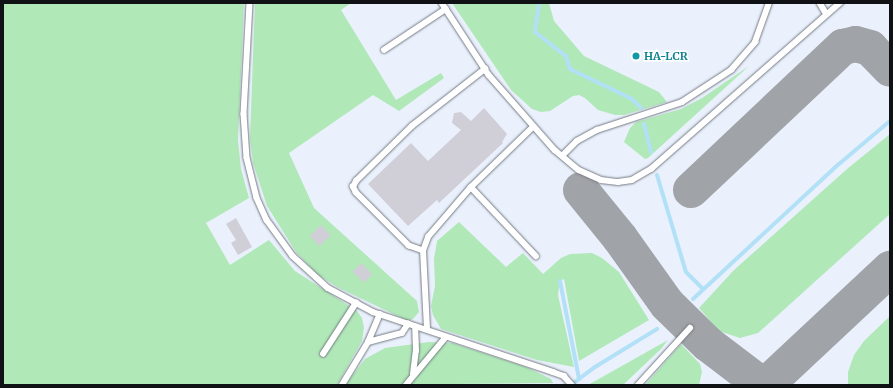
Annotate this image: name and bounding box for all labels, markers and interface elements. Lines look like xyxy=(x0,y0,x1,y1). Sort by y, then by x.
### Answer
place label: HA-LCR xyxy=(644,49,688,63)
marker: HA-LCR xyxy=(631,51,641,61)

